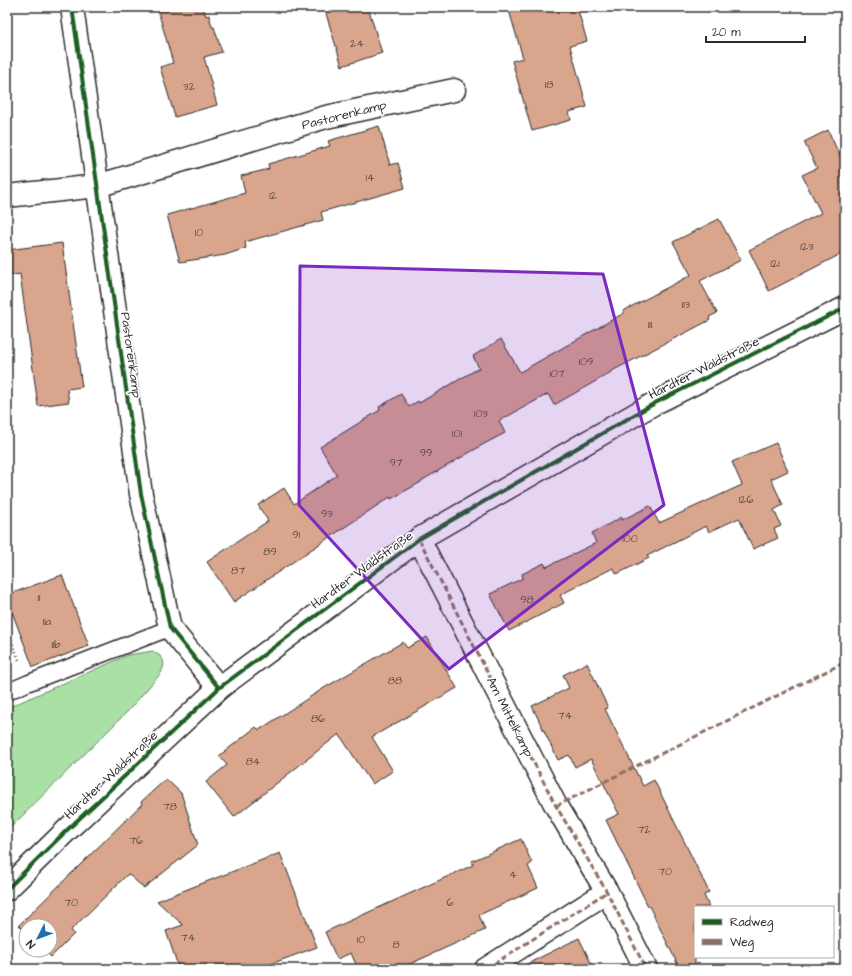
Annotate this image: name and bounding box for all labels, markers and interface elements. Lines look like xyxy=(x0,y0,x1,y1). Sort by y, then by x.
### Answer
scale bar xyxy=(706,18,805,44)
text: 20 m xyxy=(712,24,741,41)
house number: 24 xyxy=(350,36,364,51)
house number: 18 xyxy=(545,77,553,92)
house number: 32 xyxy=(183,79,196,94)
street label: Pastorenkamp xyxy=(300,96,388,134)
house number: 14 xyxy=(366,170,375,185)
house number: 12 xyxy=(269,188,278,203)
house number: 10 xyxy=(195,225,203,240)
house number: 123 xyxy=(800,239,814,254)
house number: 121 xyxy=(770,256,780,271)
house number: 113 xyxy=(682,297,691,312)
street label: Pastorenkamp xyxy=(116,311,146,399)
house number: 111 xyxy=(648,317,653,332)
street label: Hardter Waldstraße xyxy=(645,332,763,404)
house number: 109 xyxy=(579,354,593,369)
house number: 107 xyxy=(549,366,565,381)
house number: 103 xyxy=(474,406,488,421)
house number: 101 xyxy=(452,426,462,441)
house number: 99 xyxy=(420,445,432,460)
house number: 97 xyxy=(389,455,403,470)
house number: 126 xyxy=(739,492,753,507)
house number: 93 xyxy=(321,506,333,521)
house number: 91 xyxy=(292,527,300,542)
street label: Hardter Waldstraße xyxy=(307,527,417,613)
house number: 100 xyxy=(622,531,638,546)
house number: 89 xyxy=(263,544,277,559)
house number: 87 xyxy=(231,563,245,578)
house number: 11 xyxy=(38,590,41,605)
house number: 98 xyxy=(520,592,534,607)
house number: 11a xyxy=(43,614,52,629)
house number: 11b xyxy=(52,637,61,652)
house number: 88 xyxy=(388,673,402,688)
street label: Am Mittelkamp xyxy=(482,674,538,760)
house number: 74 xyxy=(558,708,573,723)
house number: 86 xyxy=(311,711,325,726)
street label: Hardter Waldstraße xyxy=(60,727,162,823)
house number: 84 xyxy=(246,754,261,769)
house number: 78 xyxy=(163,799,177,814)
house number: 72 xyxy=(637,822,651,837)
house number: 76 xyxy=(129,833,143,848)
house number: 70 xyxy=(658,864,672,879)
house number: 4 xyxy=(509,867,517,882)
house number: 70 xyxy=(64,895,78,910)
house number: 6 xyxy=(447,895,454,910)
legend xyxy=(694,906,834,958)
text: Radweg xyxy=(730,914,773,932)
north arrow xyxy=(18,918,58,958)
house number: 74 xyxy=(181,930,196,945)
house number: 10 xyxy=(357,932,365,947)
text: Weg xyxy=(730,934,754,952)
text: N xyxy=(23,937,39,952)
house number: 8 xyxy=(392,937,400,952)

